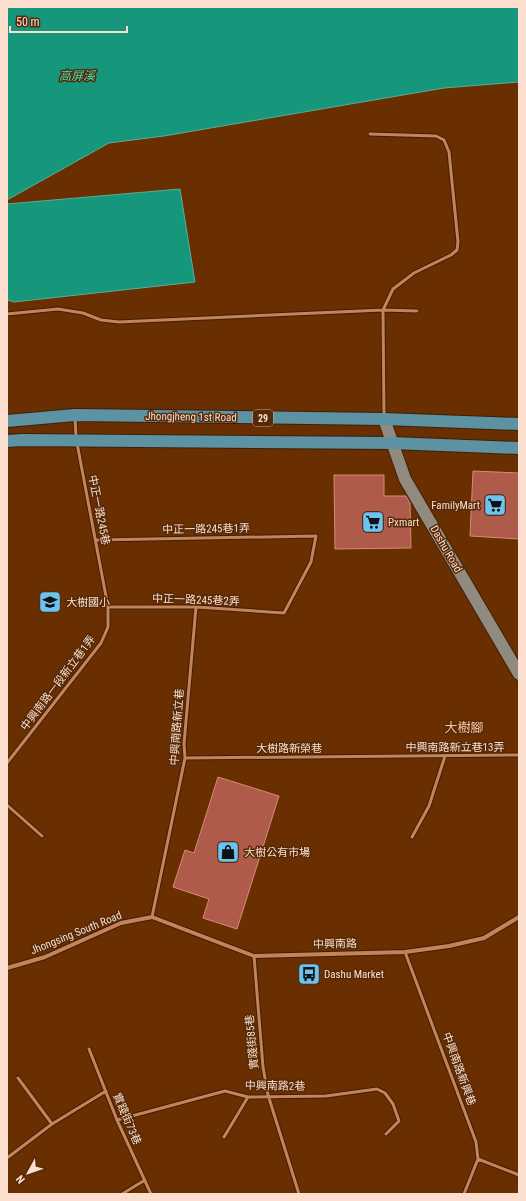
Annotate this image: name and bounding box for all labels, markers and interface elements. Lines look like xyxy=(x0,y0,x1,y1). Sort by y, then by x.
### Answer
scale bar xyxy=(10,8,127,34)
text: 50 m xyxy=(16,15,40,29)
water label: 高屏溪 xyxy=(59,69,97,83)
street label: Jhongjheng 1st Road xyxy=(145,410,237,424)
road number: 29 xyxy=(253,410,273,426)
street label: 中正一路245巷 xyxy=(86,474,112,546)
supermarket icon: FamilyMart xyxy=(482,492,508,518)
place label: FamilyMart xyxy=(431,499,480,512)
supermarket icon: Pxmart xyxy=(360,509,386,535)
place label: Pxmart xyxy=(388,516,419,529)
street label: 中正一路245巷1弄 xyxy=(162,522,250,536)
street label: Dashu Road xyxy=(427,523,465,575)
school or university icon: 大樹國小 xyxy=(37,589,63,615)
street label: 中正一路245巷2弄 xyxy=(152,592,240,608)
place label: 大樹國小 xyxy=(66,596,110,609)
street label: 中興南路一段新立巷1弄 xyxy=(18,633,98,733)
street label: 中興南路新立巷 xyxy=(168,688,186,766)
district label: 大樹腳 xyxy=(444,720,484,735)
street label: 中興南路新立巷13弄 xyxy=(406,741,504,754)
street label: 大樹路新榮巷 xyxy=(256,742,322,755)
shop icon: 大樹公有市場 xyxy=(215,839,241,865)
place label: 大樹公有市場 xyxy=(244,846,310,859)
street label: Jhongsing South Road xyxy=(28,909,124,957)
street label: 中興南路 xyxy=(313,937,357,951)
bus stop icon: Dashu Market xyxy=(296,961,322,987)
place label: Dashu Market xyxy=(324,968,384,981)
street label: 實踐街85巷 xyxy=(243,1014,261,1070)
street label: 中興南路新興巷 xyxy=(440,1031,478,1107)
street label: 中興南路2巷 xyxy=(245,1079,305,1093)
street label: 實踐街73巷 xyxy=(110,1091,144,1147)
north arrow xyxy=(8,1153,48,1193)
text: N xyxy=(13,1172,28,1186)

